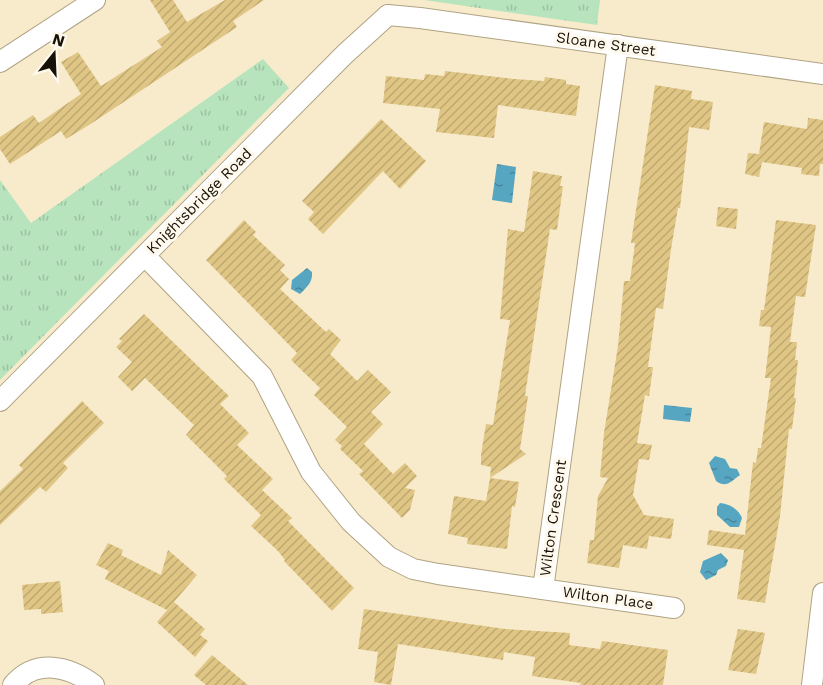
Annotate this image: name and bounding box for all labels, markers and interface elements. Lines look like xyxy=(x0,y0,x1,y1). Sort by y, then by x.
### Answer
north arrow xyxy=(24,24,84,84)
street label: Sloane Street xyxy=(555,28,657,60)
text: N xyxy=(50,29,67,51)
street label: Knightsbridge Road xyxy=(143,145,255,257)
street label: Wilton Crescent xyxy=(536,458,570,578)
street label: Wilton Place xyxy=(561,583,655,613)

